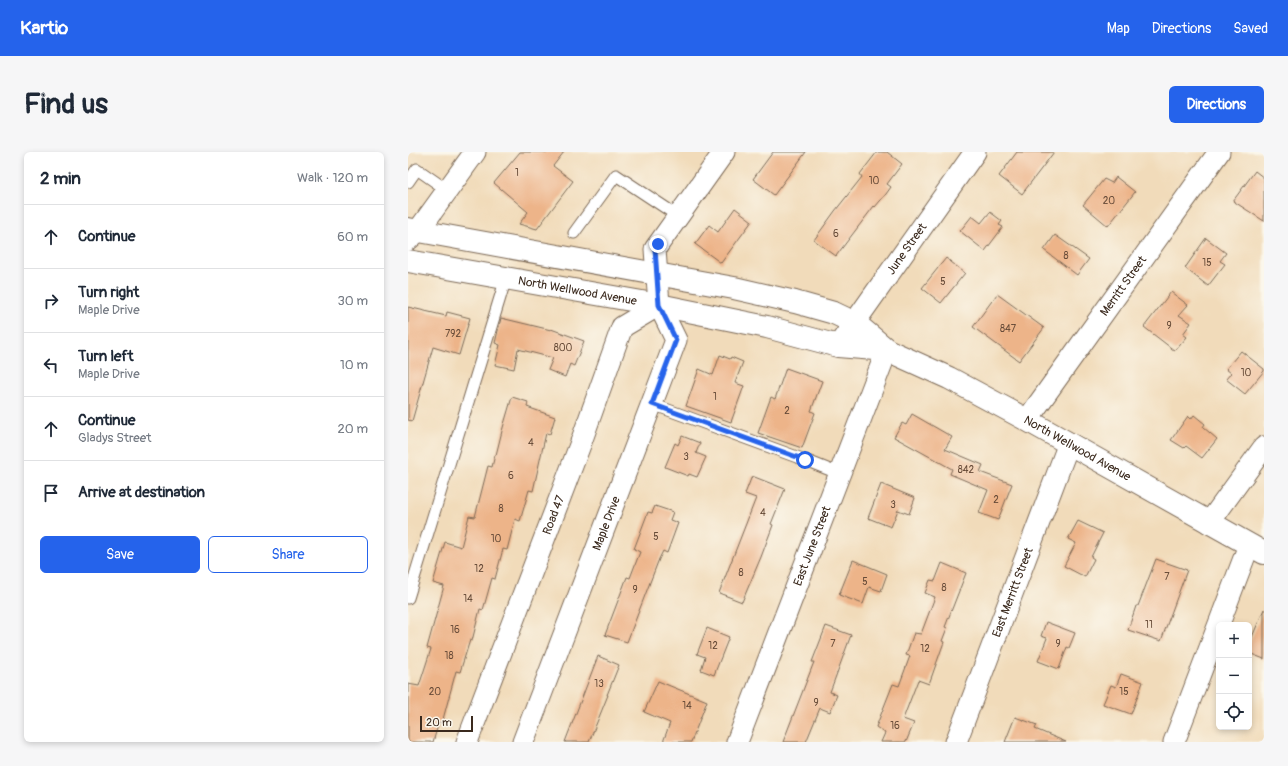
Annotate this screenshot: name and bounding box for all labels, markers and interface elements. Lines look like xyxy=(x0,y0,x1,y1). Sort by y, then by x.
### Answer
text: Kartio xyxy=(20,16,68,40)
text: Map xyxy=(1107,20,1130,37)
text: Directions xyxy=(1152,20,1211,37)
text: Saved xyxy=(1233,20,1268,37)
button: Directions xyxy=(1169,86,1264,123)
text: Find us xyxy=(24,87,108,122)
house number: 1 xyxy=(515,167,519,179)
text: 2 min xyxy=(40,168,81,189)
text: Walk · 120 m xyxy=(297,170,368,186)
house number: 10 xyxy=(869,175,880,187)
house number: 20 xyxy=(1103,195,1115,207)
street label: June Street xyxy=(884,220,930,278)
icon: ahead xyxy=(40,226,62,248)
text: Continue xyxy=(78,227,136,246)
house number: 6 xyxy=(833,228,839,240)
text: 60 m xyxy=(337,229,368,245)
route end xyxy=(649,235,667,253)
house number: 8 xyxy=(1063,250,1069,262)
street label: Merritt Street xyxy=(1097,253,1150,319)
house number: 15 xyxy=(1202,257,1212,269)
street label: North Wellwood Avenue xyxy=(517,273,638,309)
house number: 5 xyxy=(940,276,946,288)
text: Turn right xyxy=(78,283,139,302)
icon: right xyxy=(40,290,62,312)
text: 30 m xyxy=(338,293,368,309)
text: Maple Drive xyxy=(78,302,140,318)
house number: 9 xyxy=(1166,320,1172,332)
house number: 847 xyxy=(1000,323,1017,335)
house number: 792 xyxy=(445,328,461,340)
house number: 800 xyxy=(554,342,573,354)
text: Turn left xyxy=(78,347,134,366)
icon: left xyxy=(40,354,62,376)
text: 10 m xyxy=(340,357,368,373)
text: Maple Drive xyxy=(78,366,140,382)
house number: 10 xyxy=(1241,367,1252,379)
house number: 1 xyxy=(713,391,717,403)
house number: 2 xyxy=(784,405,790,417)
text: Continue xyxy=(78,411,136,430)
street label: North Wellwood Avenue xyxy=(1021,413,1133,485)
icon: ahead xyxy=(40,418,62,440)
text: 20 m xyxy=(337,421,368,437)
text: Gladys Street xyxy=(78,430,151,446)
house number: 4 xyxy=(528,437,534,449)
house number: 3 xyxy=(683,451,689,463)
route start xyxy=(796,451,814,469)
house number: 842 xyxy=(958,464,975,476)
house number: 6 xyxy=(508,470,514,482)
icon: arrive xyxy=(40,482,62,504)
text: Arrive at destination xyxy=(78,483,205,502)
street label: Road 47 xyxy=(540,493,568,537)
street label: Maple Drive xyxy=(590,494,624,553)
house number: 2 xyxy=(993,494,999,506)
house number: 3 xyxy=(890,499,896,511)
house number: 8 xyxy=(498,503,504,515)
street label: East June Street xyxy=(790,504,835,588)
house number: 4 xyxy=(760,507,766,519)
house number: 5 xyxy=(653,531,659,543)
house number: 10 xyxy=(491,533,502,545)
button: Save xyxy=(40,536,200,573)
button: Share xyxy=(208,536,368,573)
street label: East Merritt Street xyxy=(989,545,1037,640)
house number: 12 xyxy=(474,563,484,575)
house number: 8 xyxy=(738,567,744,579)
house number: 7 xyxy=(1164,571,1170,583)
house number: 5 xyxy=(862,576,868,588)
house number: 8 xyxy=(941,582,947,594)
house number: 9 xyxy=(632,584,638,596)
house number: 14 xyxy=(463,593,473,605)
house number: 11 xyxy=(1145,619,1153,631)
map controls xyxy=(1216,622,1252,730)
button: + xyxy=(1216,622,1252,658)
house number: 16 xyxy=(450,624,460,636)
house number: 7 xyxy=(830,638,836,650)
house number: 9 xyxy=(1055,638,1061,650)
house number: 12 xyxy=(708,640,718,652)
house number: 12 xyxy=(920,643,930,655)
house number: 18 xyxy=(445,650,453,662)
button: − xyxy=(1216,658,1252,694)
house number: 13 xyxy=(594,678,604,690)
house number: 20 xyxy=(429,686,441,698)
house number: 15 xyxy=(1119,686,1129,698)
button: locate xyxy=(1216,694,1252,730)
house number: 9 xyxy=(813,697,819,709)
house number: 14 xyxy=(682,700,692,712)
scale bar xyxy=(420,714,473,733)
text: 20 m xyxy=(426,716,452,729)
house number: 16 xyxy=(890,720,900,732)

